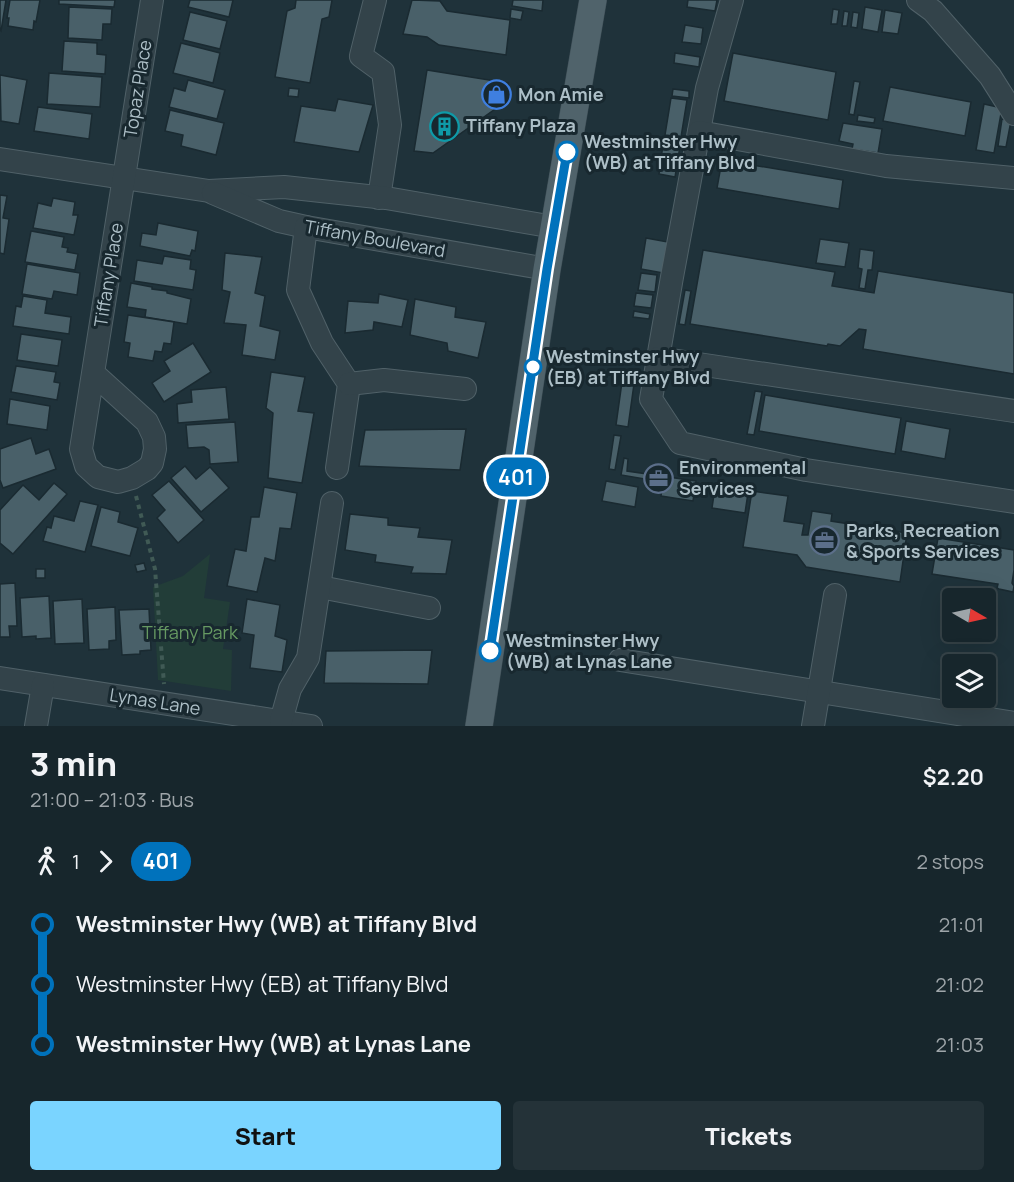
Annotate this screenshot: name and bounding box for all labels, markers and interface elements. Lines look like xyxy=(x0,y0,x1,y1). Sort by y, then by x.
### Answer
street label: Topaz Place xyxy=(117,38,157,140)
shop icon: Mon Amie xyxy=(481,79,513,111)
place label: Mon Amie xyxy=(518,82,604,106)
building icon: Tiffany Plaza xyxy=(429,110,461,142)
place label: Tiffany Plaza xyxy=(466,113,576,137)
place label: Westminster Hwy (WB) at Tiffany Blvd xyxy=(584,129,755,174)
marker: Westminster Hwy (WB) at Tiffany Blvd xyxy=(556,141,578,163)
street label: Tiffany Boulevard xyxy=(303,214,447,262)
street label: Tiffany Place xyxy=(88,221,128,329)
place label: Westminster Hwy (EB) at Tiffany Blvd xyxy=(546,344,710,389)
marker: Westminster Hwy (EB) at Tiffany Blvd xyxy=(524,358,542,376)
place label: Environmental Services xyxy=(679,455,806,500)
line badge: 401 xyxy=(482,458,550,496)
office icon: Environmental Services xyxy=(642,462,674,494)
text: 401 xyxy=(498,463,534,491)
place label: Parks, Recreation & Sports Services xyxy=(846,518,1000,563)
office icon: Parks, Recreation & Sports Services xyxy=(809,525,841,557)
north arrow xyxy=(942,588,996,642)
map controls xyxy=(942,588,996,708)
park label: Tiffany Park xyxy=(142,620,239,644)
place label: Westminster Hwy (WB) at Lynas Lane xyxy=(506,628,672,673)
marker: Westminster Hwy (WB) at Lynas Lane xyxy=(479,640,501,662)
button: layers xyxy=(942,654,996,708)
street label: Lynas Lane xyxy=(108,682,202,720)
text: 3 min xyxy=(30,741,117,786)
text: $2.20 xyxy=(923,762,984,792)
text: 21:00 – 21:03 · Bus xyxy=(30,786,194,813)
icon: walk xyxy=(30,845,63,878)
icon: forward xyxy=(89,845,122,878)
text: 401 xyxy=(143,847,179,875)
text: 1 xyxy=(72,848,80,875)
text: 2 stops xyxy=(916,848,984,875)
text: Westminster Hwy (WB) at Tiffany Blvd xyxy=(76,909,477,939)
text: 21:01 xyxy=(939,911,984,938)
text: Westminster Hwy (EB) at Tiffany Blvd xyxy=(76,969,449,999)
text: 21:02 xyxy=(935,971,984,998)
text: Westminster Hwy (WB) at Lynas Lane xyxy=(76,1029,471,1059)
text: 21:03 xyxy=(936,1031,984,1058)
button: Start xyxy=(30,1101,501,1170)
button: Tickets xyxy=(513,1101,984,1170)

